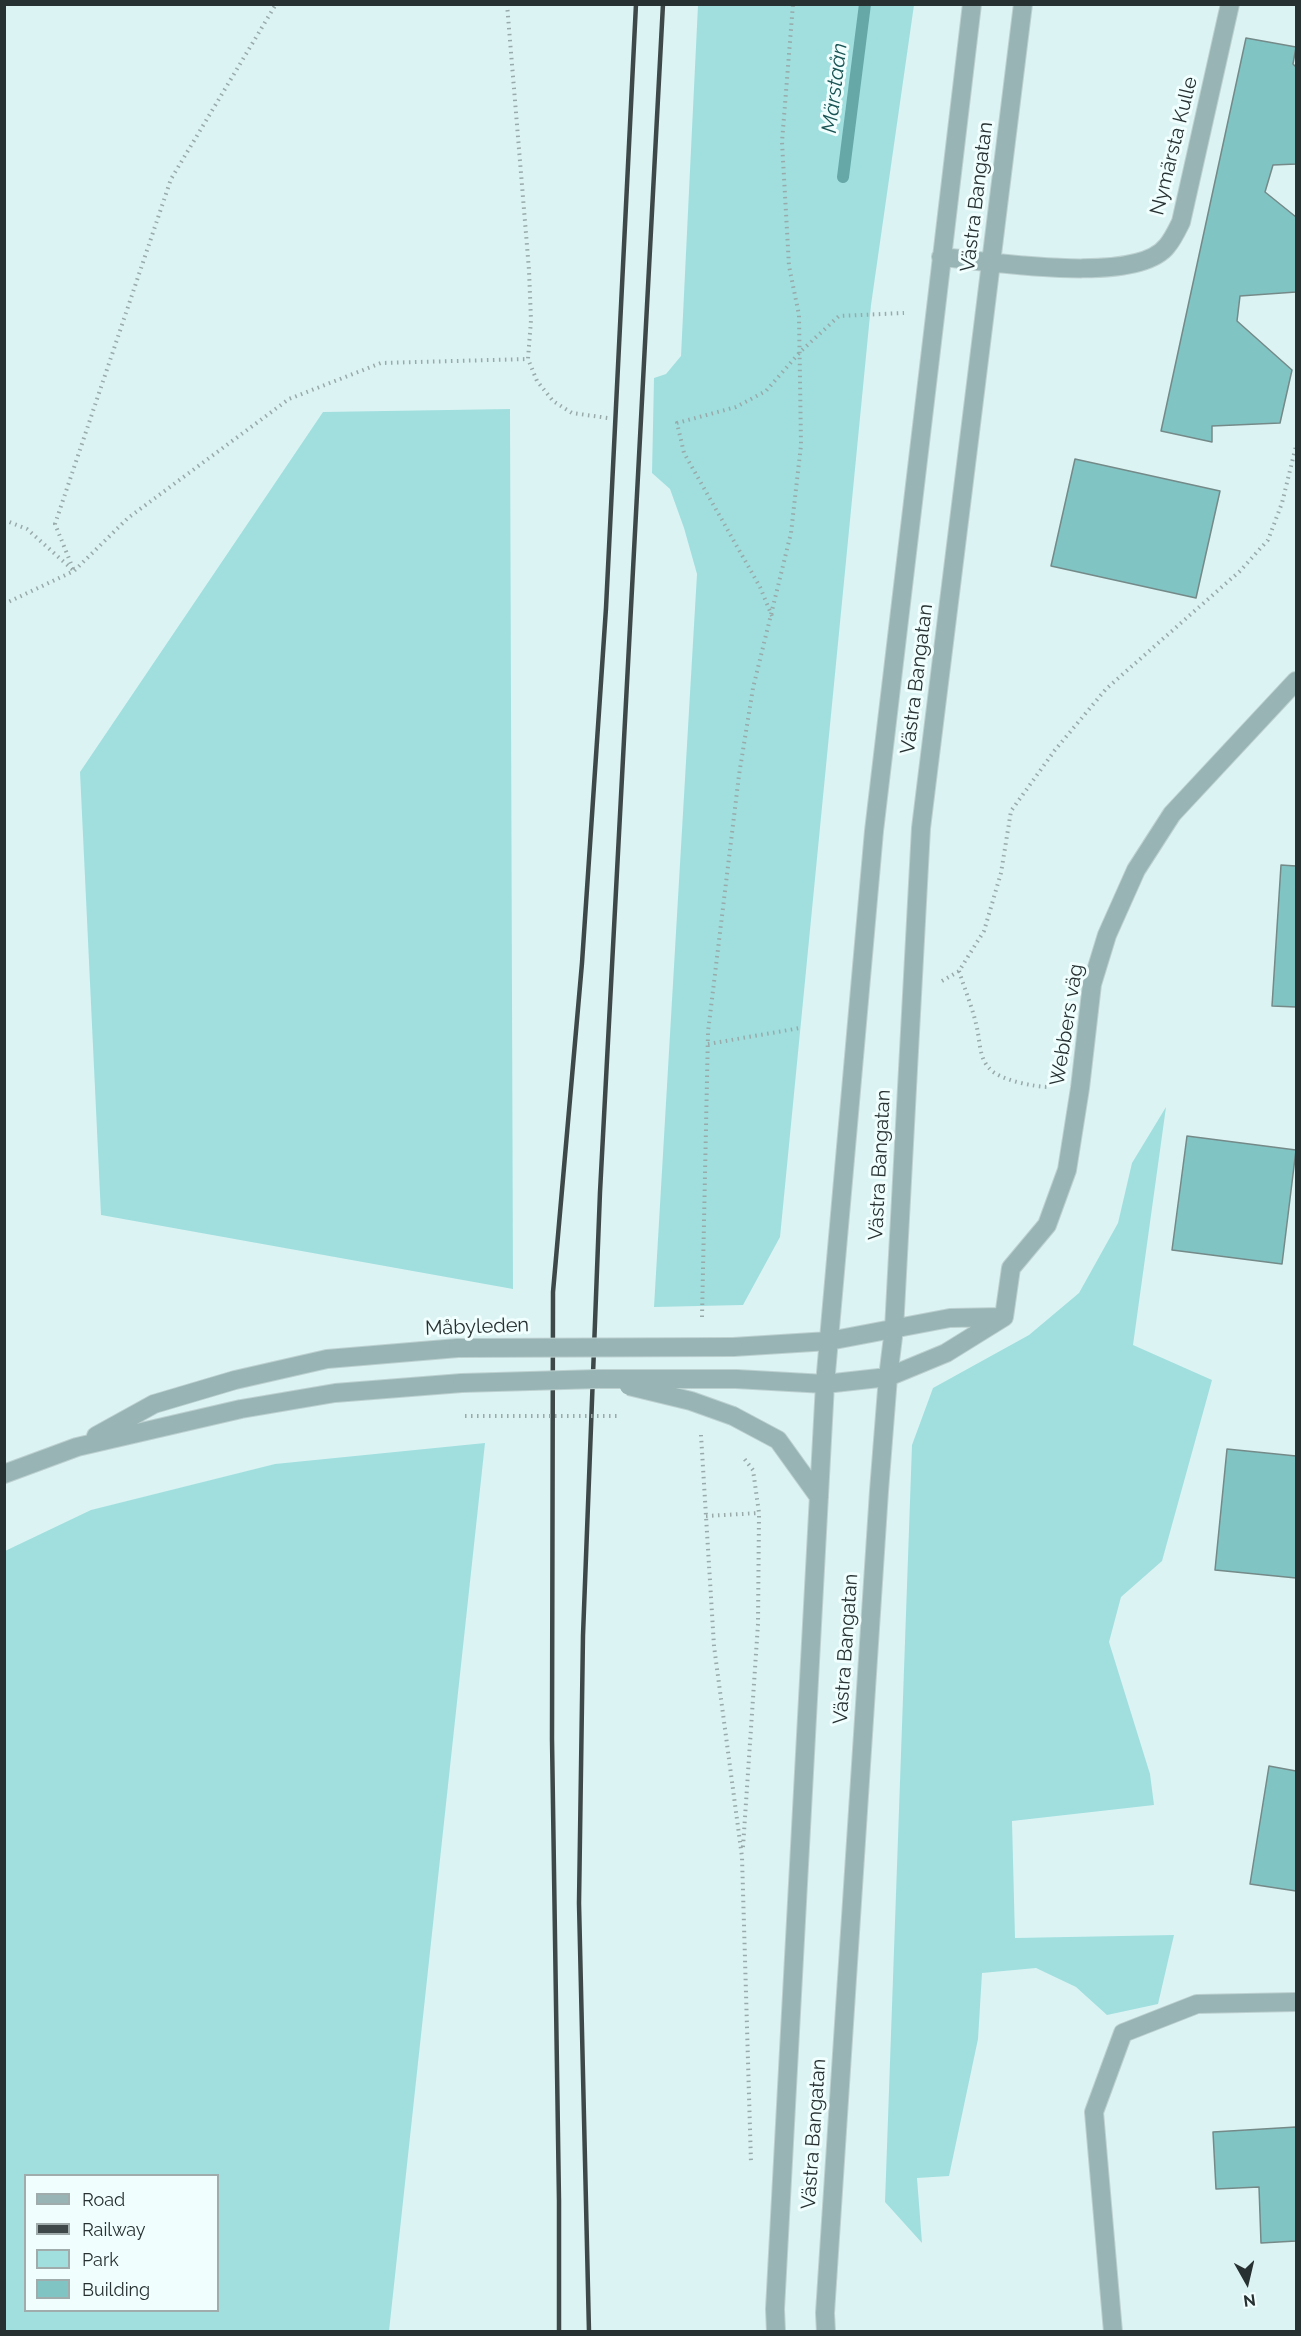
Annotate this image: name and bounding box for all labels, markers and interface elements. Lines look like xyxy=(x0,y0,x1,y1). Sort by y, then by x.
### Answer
water label: Märstaån xyxy=(817,42,853,134)
street label: Nymärsta Kulle xyxy=(1145,74,1203,218)
street label: Västra Bangatan xyxy=(956,121,998,273)
street label: Västra Bangatan xyxy=(896,603,938,755)
street label: Webbers väg xyxy=(1046,962,1088,1088)
street label: Västra Bangatan xyxy=(864,1089,896,1241)
street label: Måbyleden xyxy=(425,1313,529,1341)
street label: Västra Bangatan xyxy=(829,1573,863,1725)
street label: Västra Bangatan xyxy=(797,2058,831,2210)
legend xyxy=(24,2174,219,2312)
text: Road xyxy=(82,2189,125,2210)
text: Railway xyxy=(82,2219,146,2240)
text: Park xyxy=(82,2249,119,2270)
north arrow xyxy=(1217,2252,1277,2312)
text: Building xyxy=(82,2279,150,2300)
text: N xyxy=(1242,2290,1257,2311)

